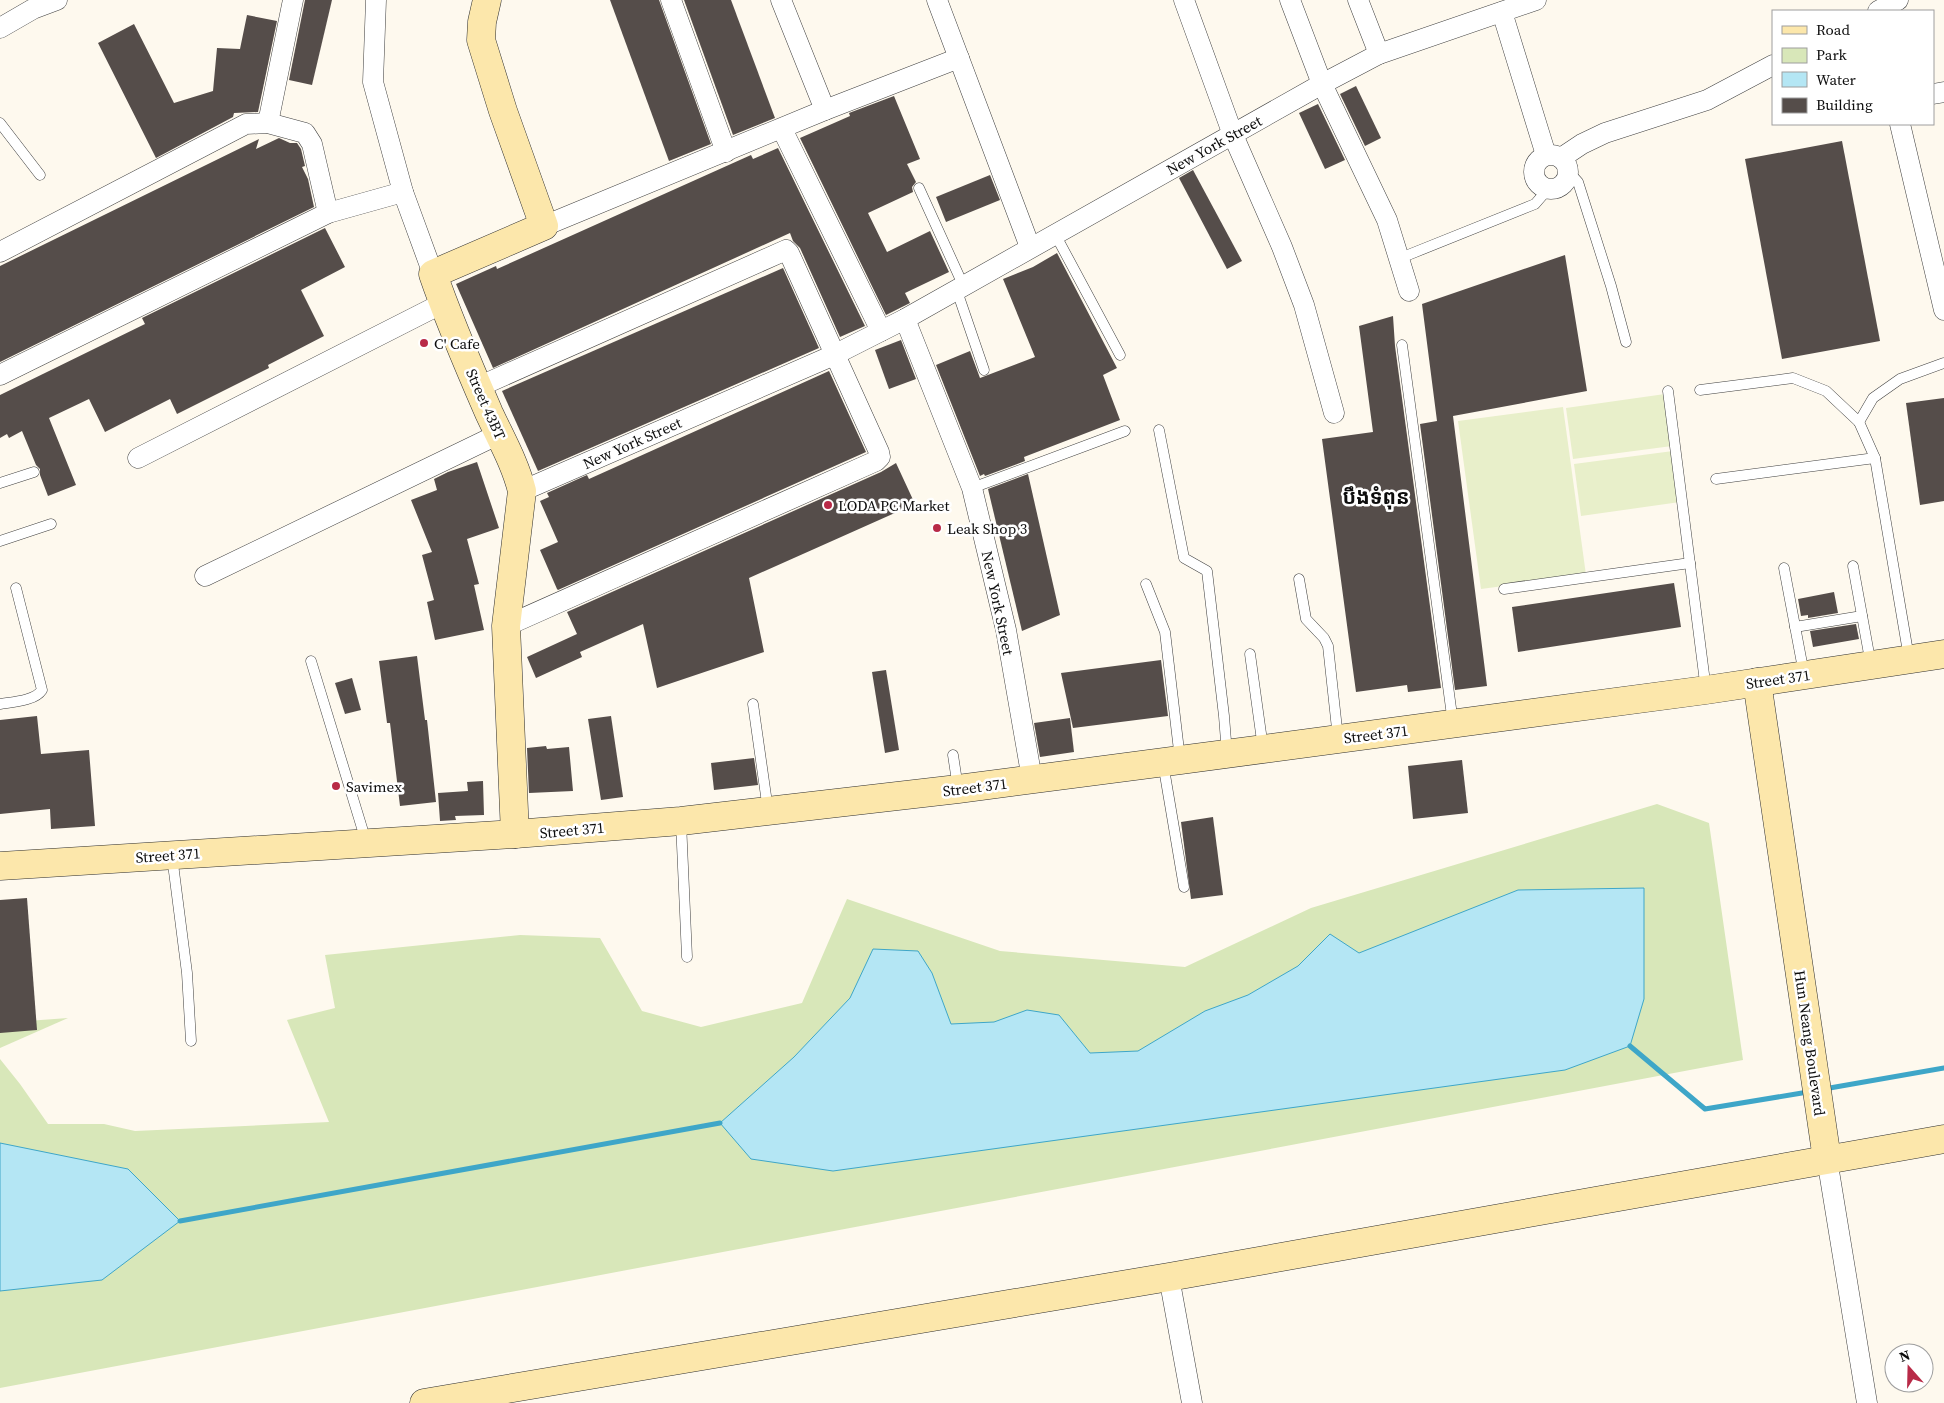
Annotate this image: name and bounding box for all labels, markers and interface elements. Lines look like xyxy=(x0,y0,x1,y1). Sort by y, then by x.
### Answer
legend xyxy=(1772,10,1934,125)
text: Road xyxy=(1816,19,1850,40)
text: Park xyxy=(1816,44,1848,65)
text: Water xyxy=(1816,69,1857,90)
text: Building xyxy=(1816,94,1873,115)
street label: New York Street xyxy=(1163,110,1266,180)
place label: C' Cafe xyxy=(434,333,480,354)
marker: C' Cafe xyxy=(418,337,430,349)
street label: Street 43BT xyxy=(461,365,511,443)
street label: New York Street xyxy=(579,412,685,474)
district label: បឹងទំពុន xyxy=(1342,483,1410,511)
place label: LODA PC Market xyxy=(838,495,949,516)
marker: LODA PC Market xyxy=(822,499,834,511)
place label: Leak Shop 3 xyxy=(947,518,1027,539)
marker: Leak Shop 3 xyxy=(931,522,943,534)
street label: New York Street xyxy=(977,549,1019,657)
street label: Street 371 xyxy=(1744,664,1812,694)
street label: Street 371 xyxy=(1343,720,1409,748)
street label: Street 371 xyxy=(942,773,1008,801)
place label: Savimex xyxy=(346,776,402,797)
marker: Savimex xyxy=(330,780,342,792)
street label: Street 371 xyxy=(539,817,605,843)
street label: Street 371 xyxy=(135,842,201,868)
street label: Hun Neang Boulevard xyxy=(1789,969,1831,1118)
north arrow xyxy=(1884,1343,1934,1393)
text: N xyxy=(1896,1345,1913,1367)

